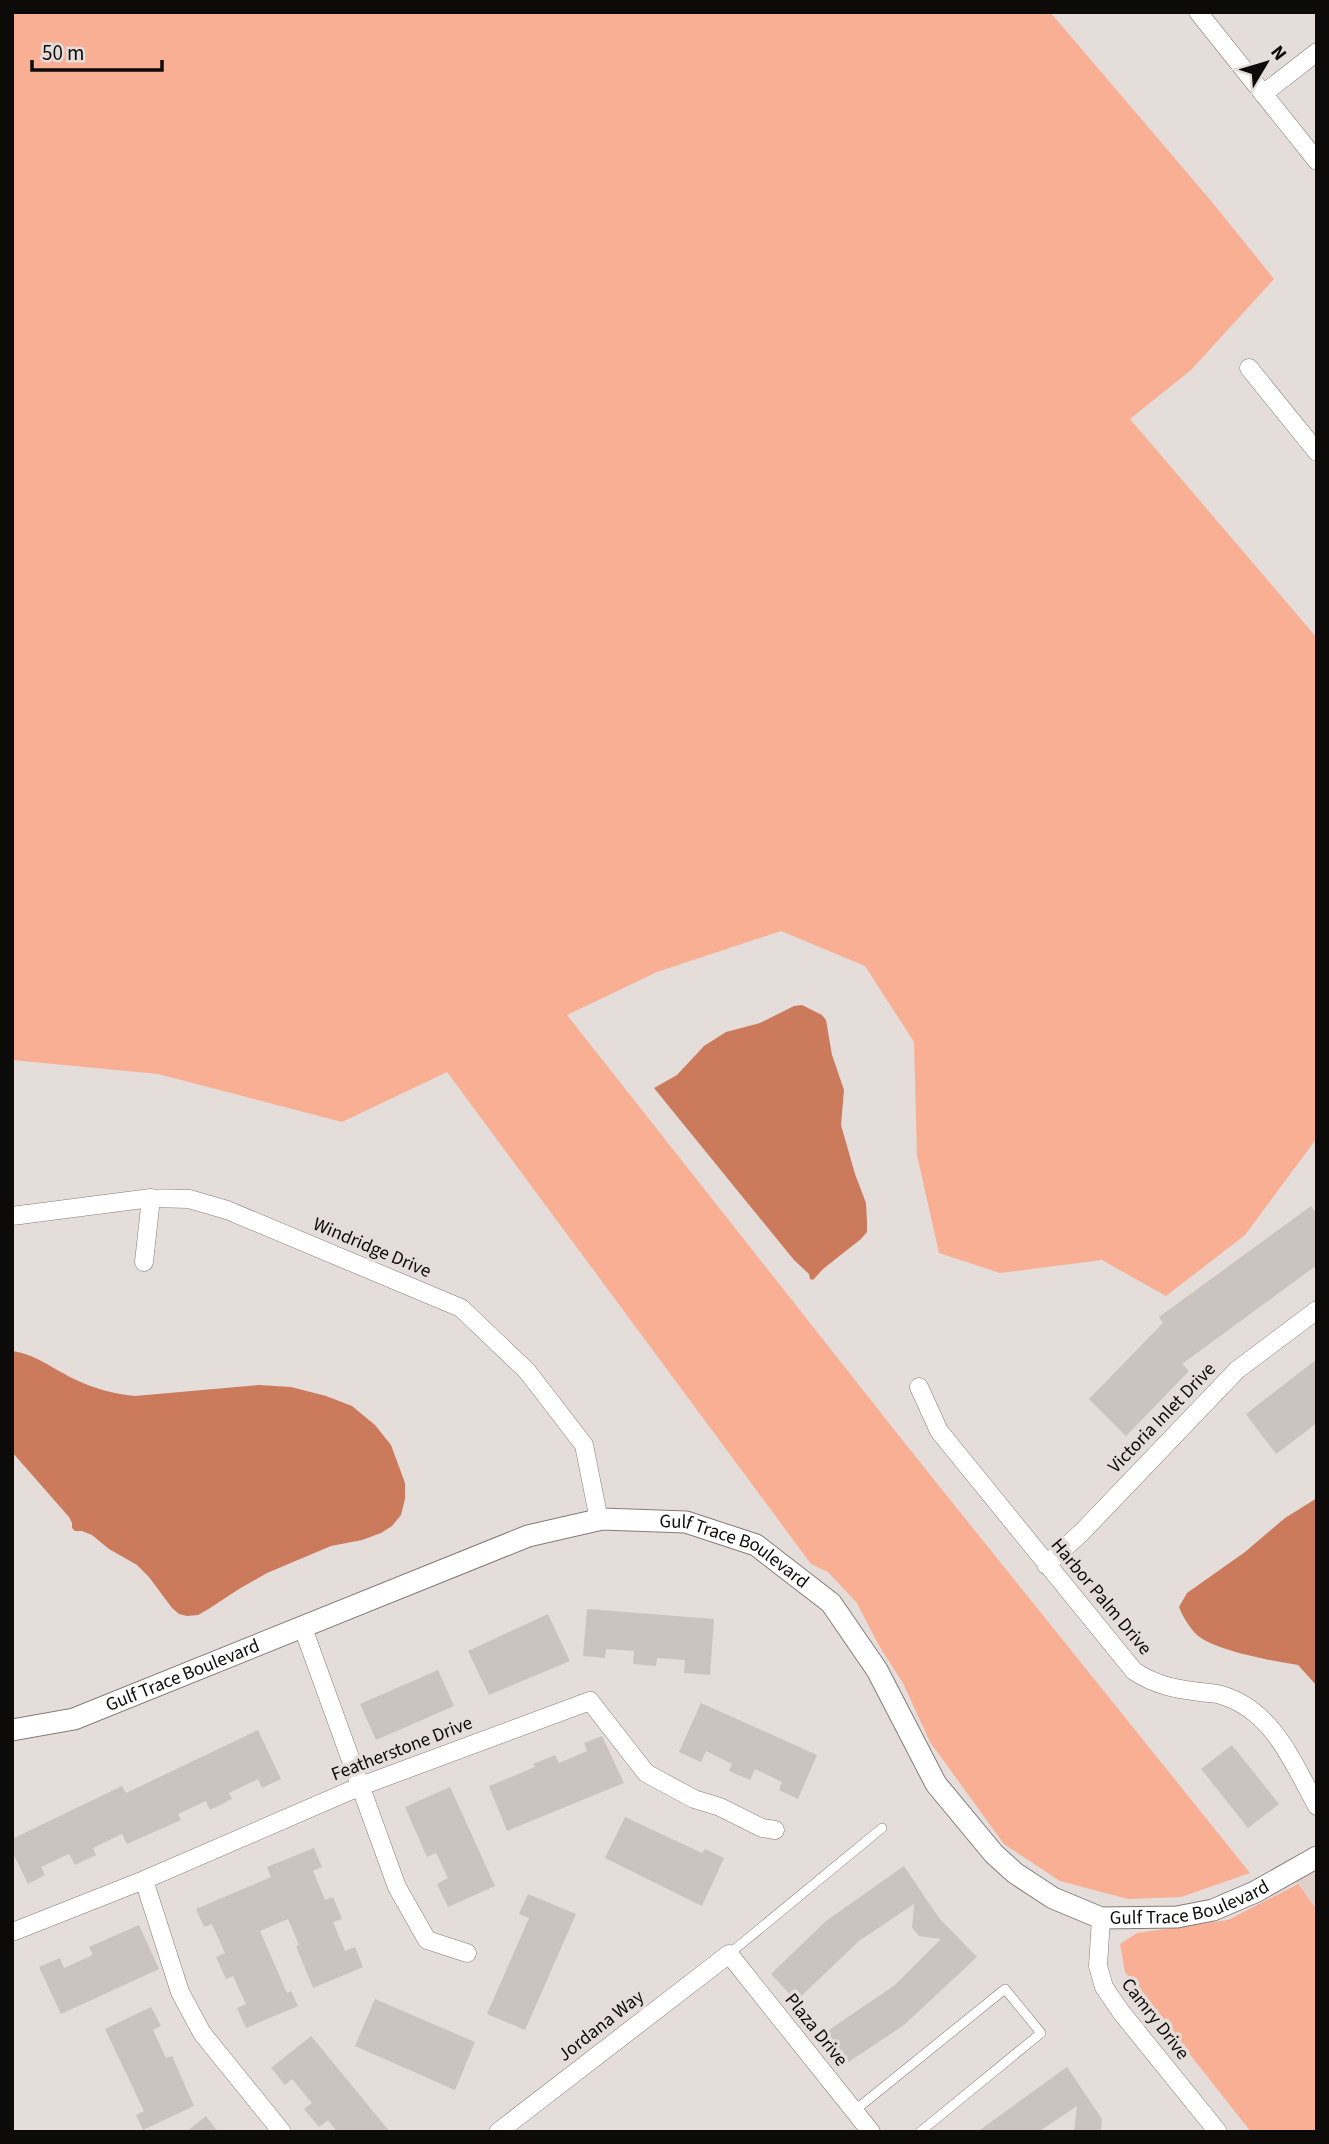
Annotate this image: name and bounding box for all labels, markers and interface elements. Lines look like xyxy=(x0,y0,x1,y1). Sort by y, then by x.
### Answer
scale bar xyxy=(32,28,161,72)
north arrow xyxy=(1231,28,1301,98)
text: 50 m xyxy=(42,38,84,68)
text: N xyxy=(1264,40,1293,67)
street label: Windridge Drive xyxy=(309,1211,435,1285)
street label: Victoria Inlet Drive xyxy=(1102,1356,1222,1480)
street label: Gulf Trace Boulevard xyxy=(659,1508,815,1595)
street label: Harbor Palm Drive xyxy=(1044,1533,1158,1661)
street label: Gulf Trace Boulevard xyxy=(101,1632,264,1718)
street label: Featherstone Drive xyxy=(328,1710,476,1788)
street label: Gulf Trace Boulevard xyxy=(1109,1873,1274,1931)
street label: Camry Drive xyxy=(1114,1972,1196,2066)
street label: Jordana Way xyxy=(552,1984,650,2068)
street label: Plaza Drive xyxy=(778,1988,854,2072)

